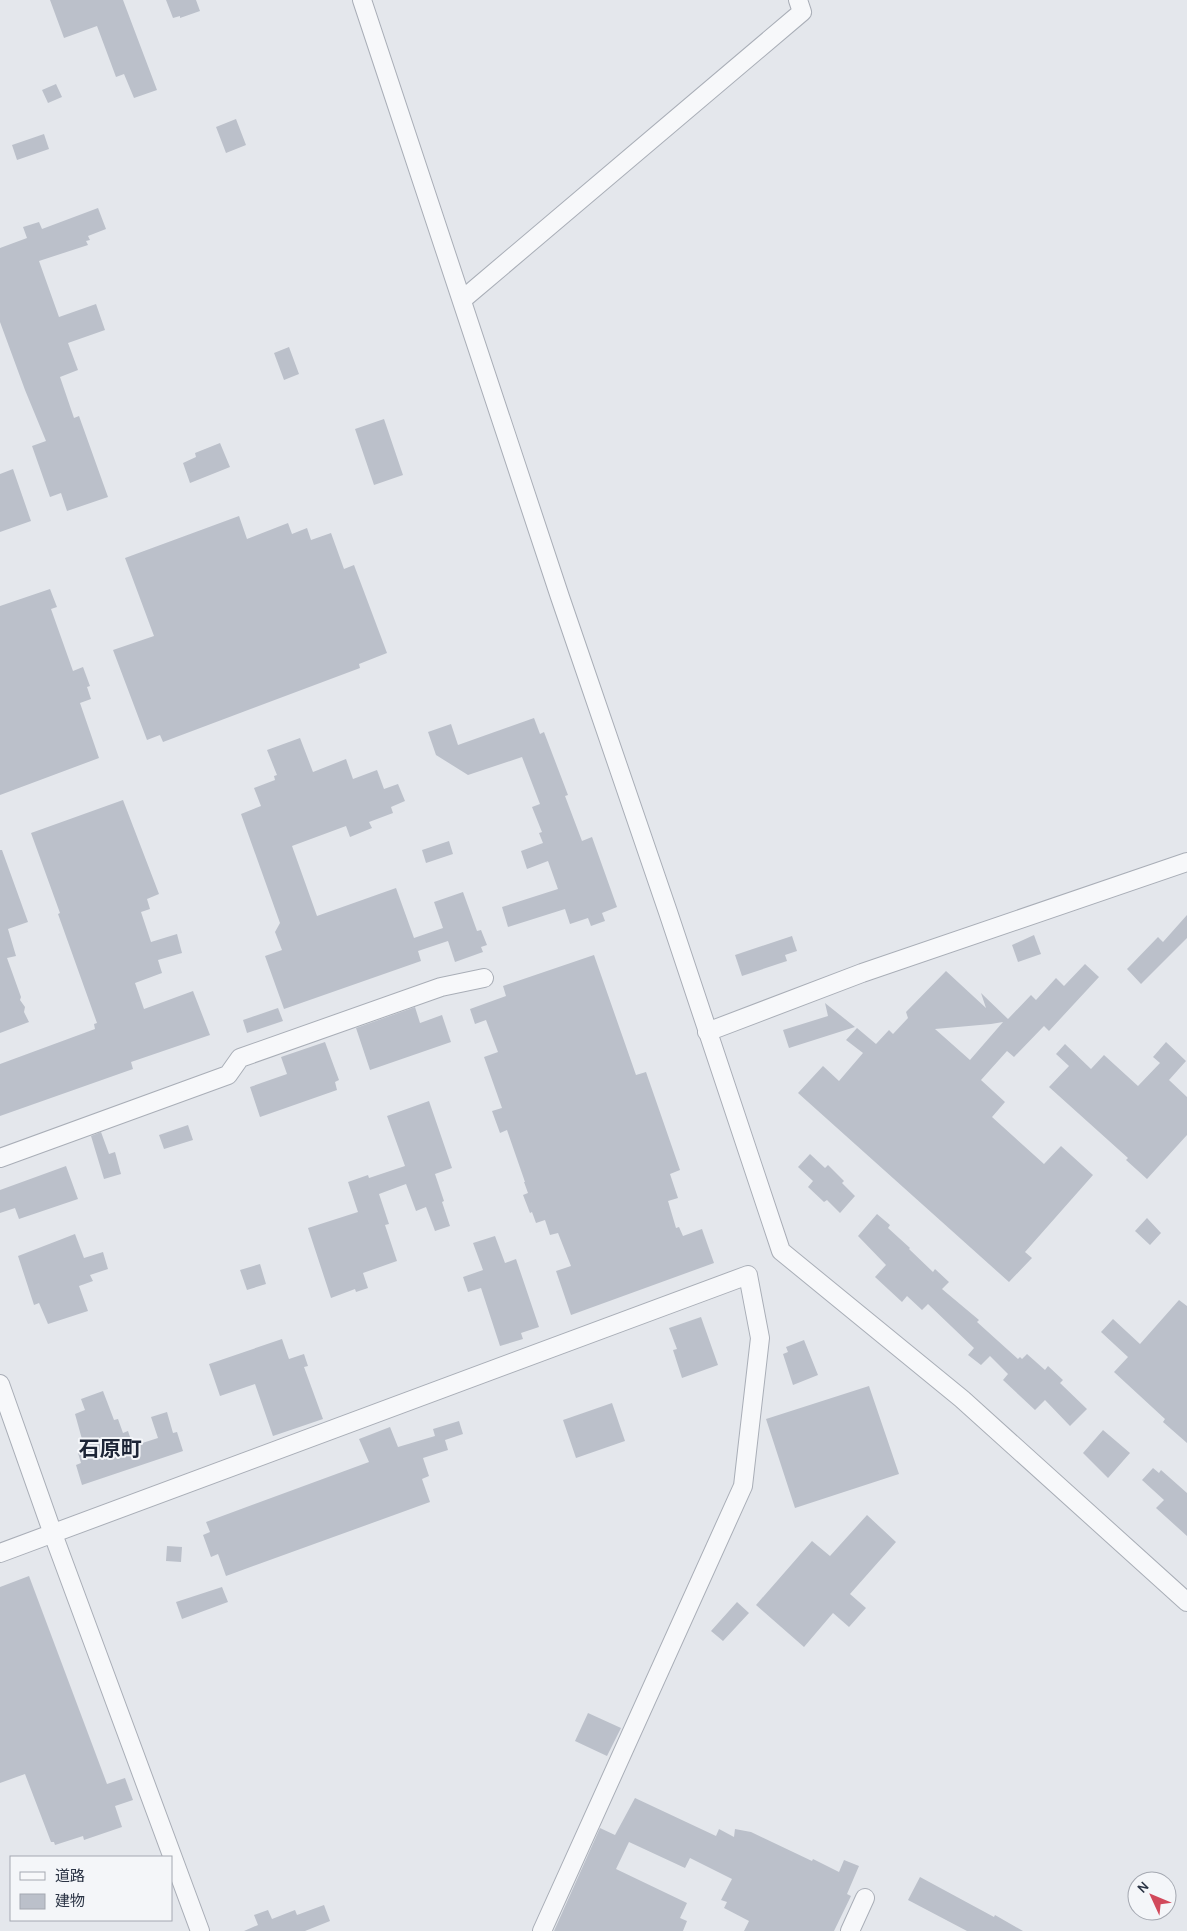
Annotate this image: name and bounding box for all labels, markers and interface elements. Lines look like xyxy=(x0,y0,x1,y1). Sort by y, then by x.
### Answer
district label: 石原町 xyxy=(79,1437,142,1461)
legend xyxy=(10,1856,172,1921)
text: 道路 xyxy=(55,1867,85,1885)
north arrow xyxy=(1127,1871,1177,1921)
text: N xyxy=(1133,1878,1153,1897)
text: 建物 xyxy=(55,1892,85,1910)

